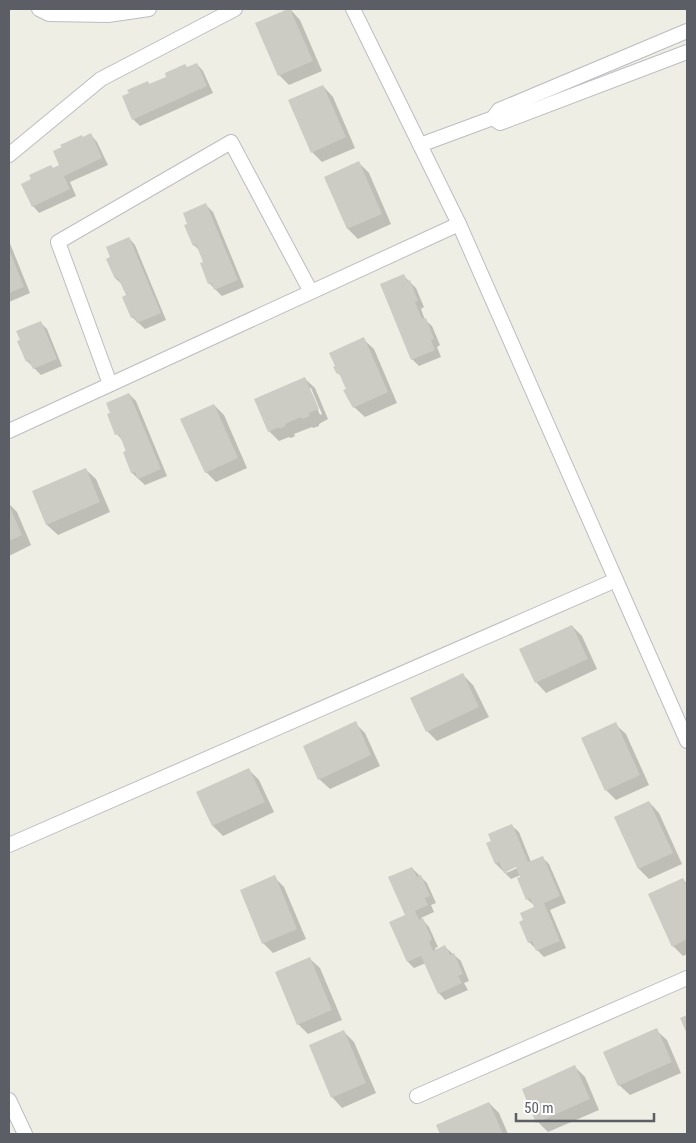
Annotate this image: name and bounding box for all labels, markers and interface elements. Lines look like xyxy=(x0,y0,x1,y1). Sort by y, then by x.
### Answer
scale bar xyxy=(516,1090,654,1122)
text: 50 m xyxy=(524,1099,554,1117)

